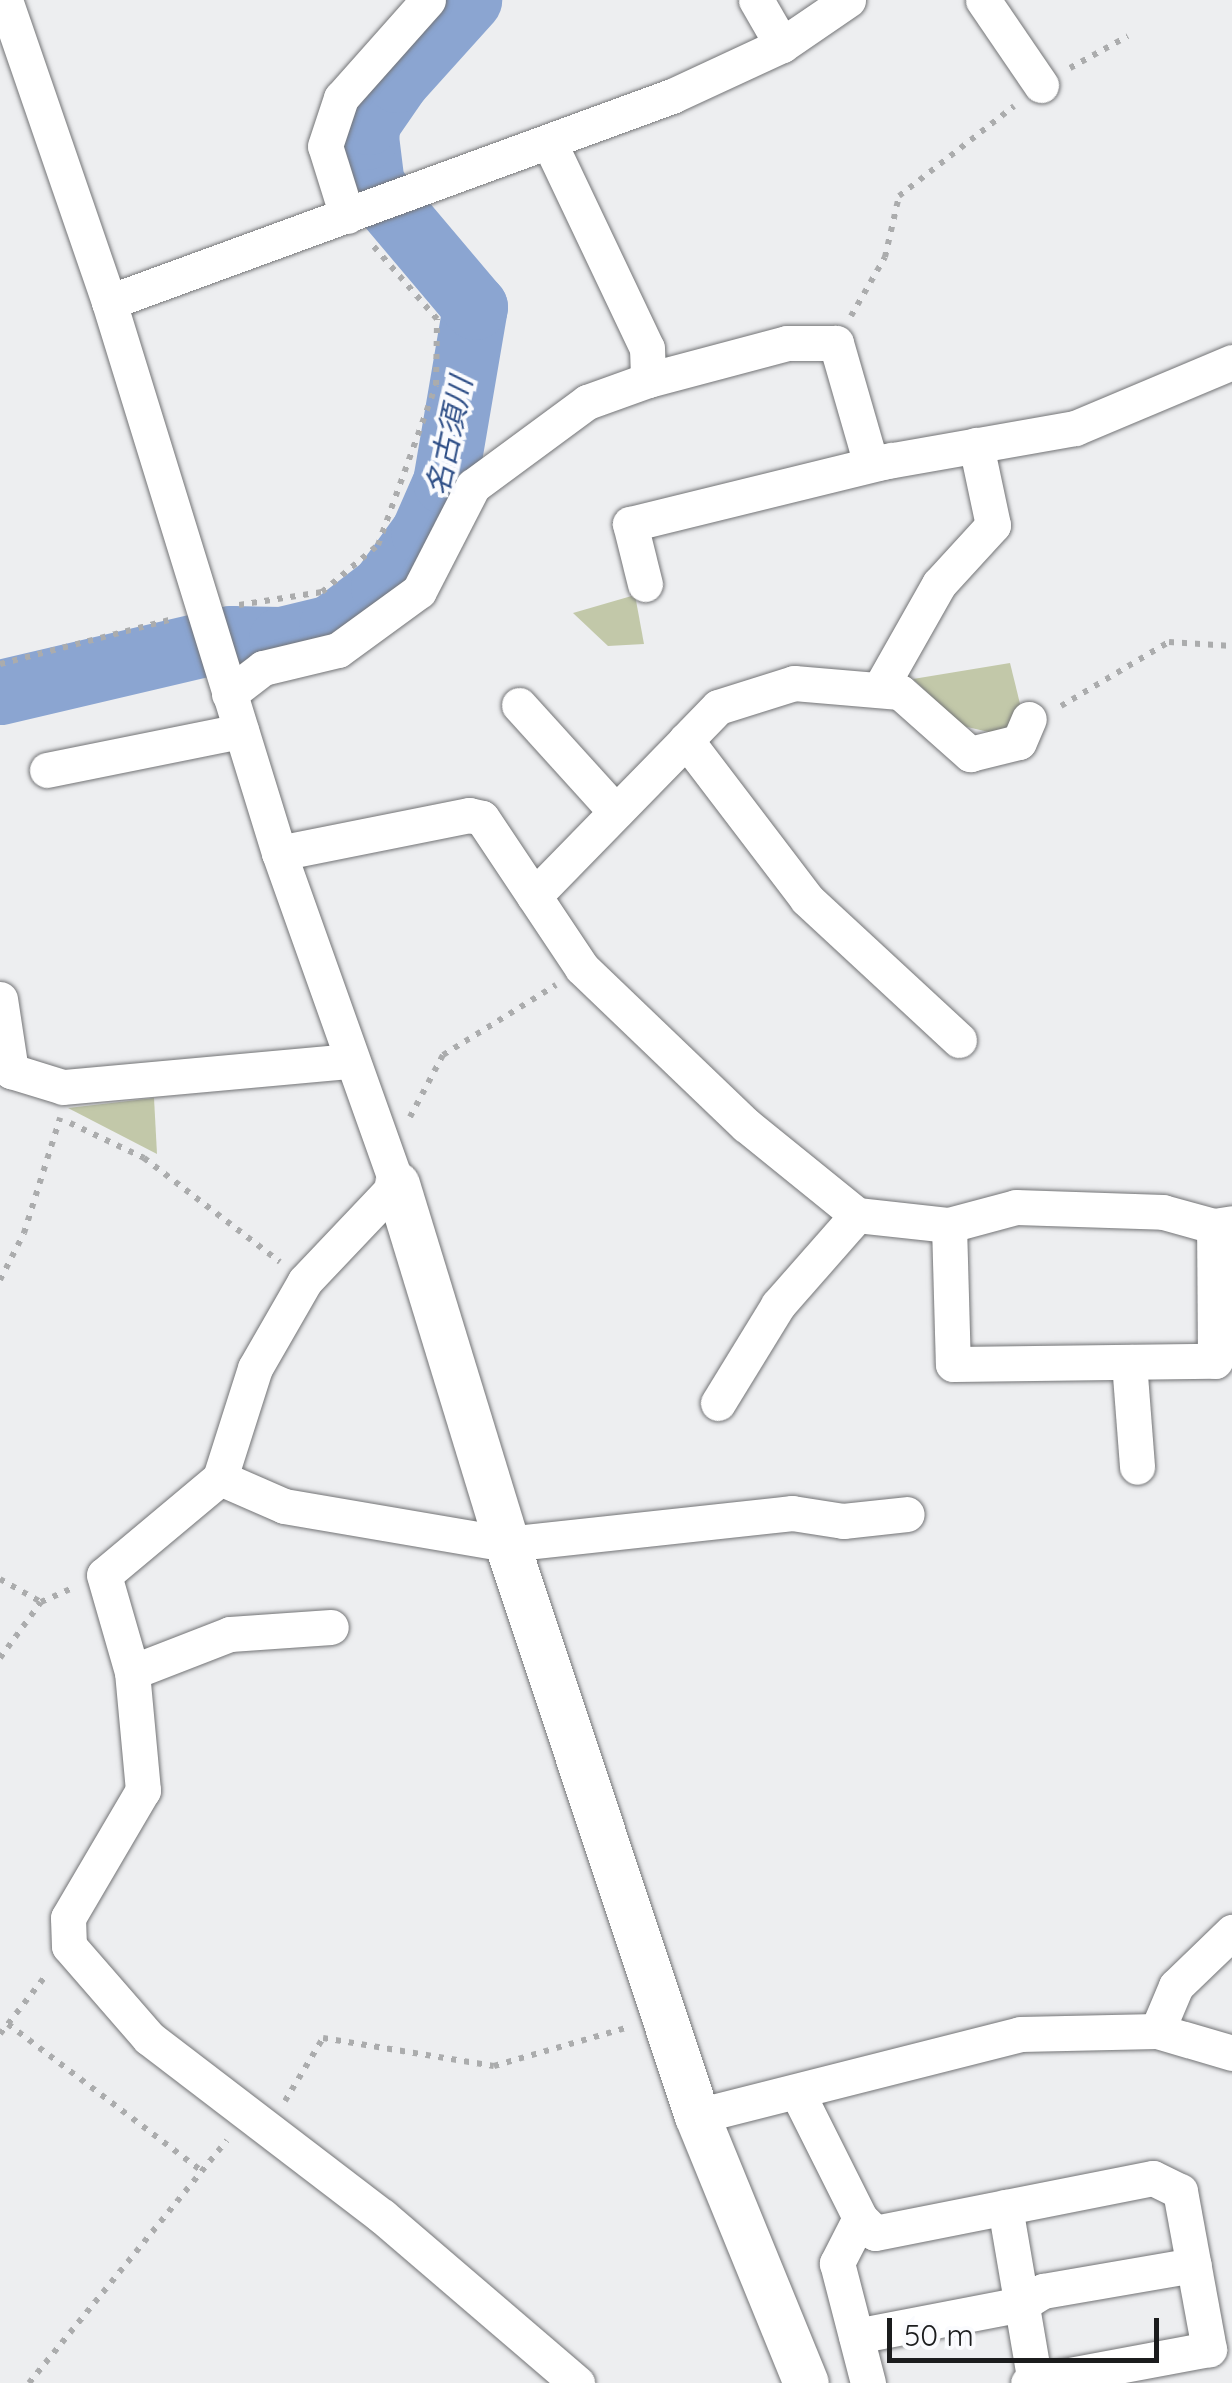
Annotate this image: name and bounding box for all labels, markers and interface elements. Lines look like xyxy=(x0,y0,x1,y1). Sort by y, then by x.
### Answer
water label: 名古須川 xyxy=(419,374,479,498)
scale bar xyxy=(892,2298,1164,2360)
text: 50 m xyxy=(904,2316,974,2354)

